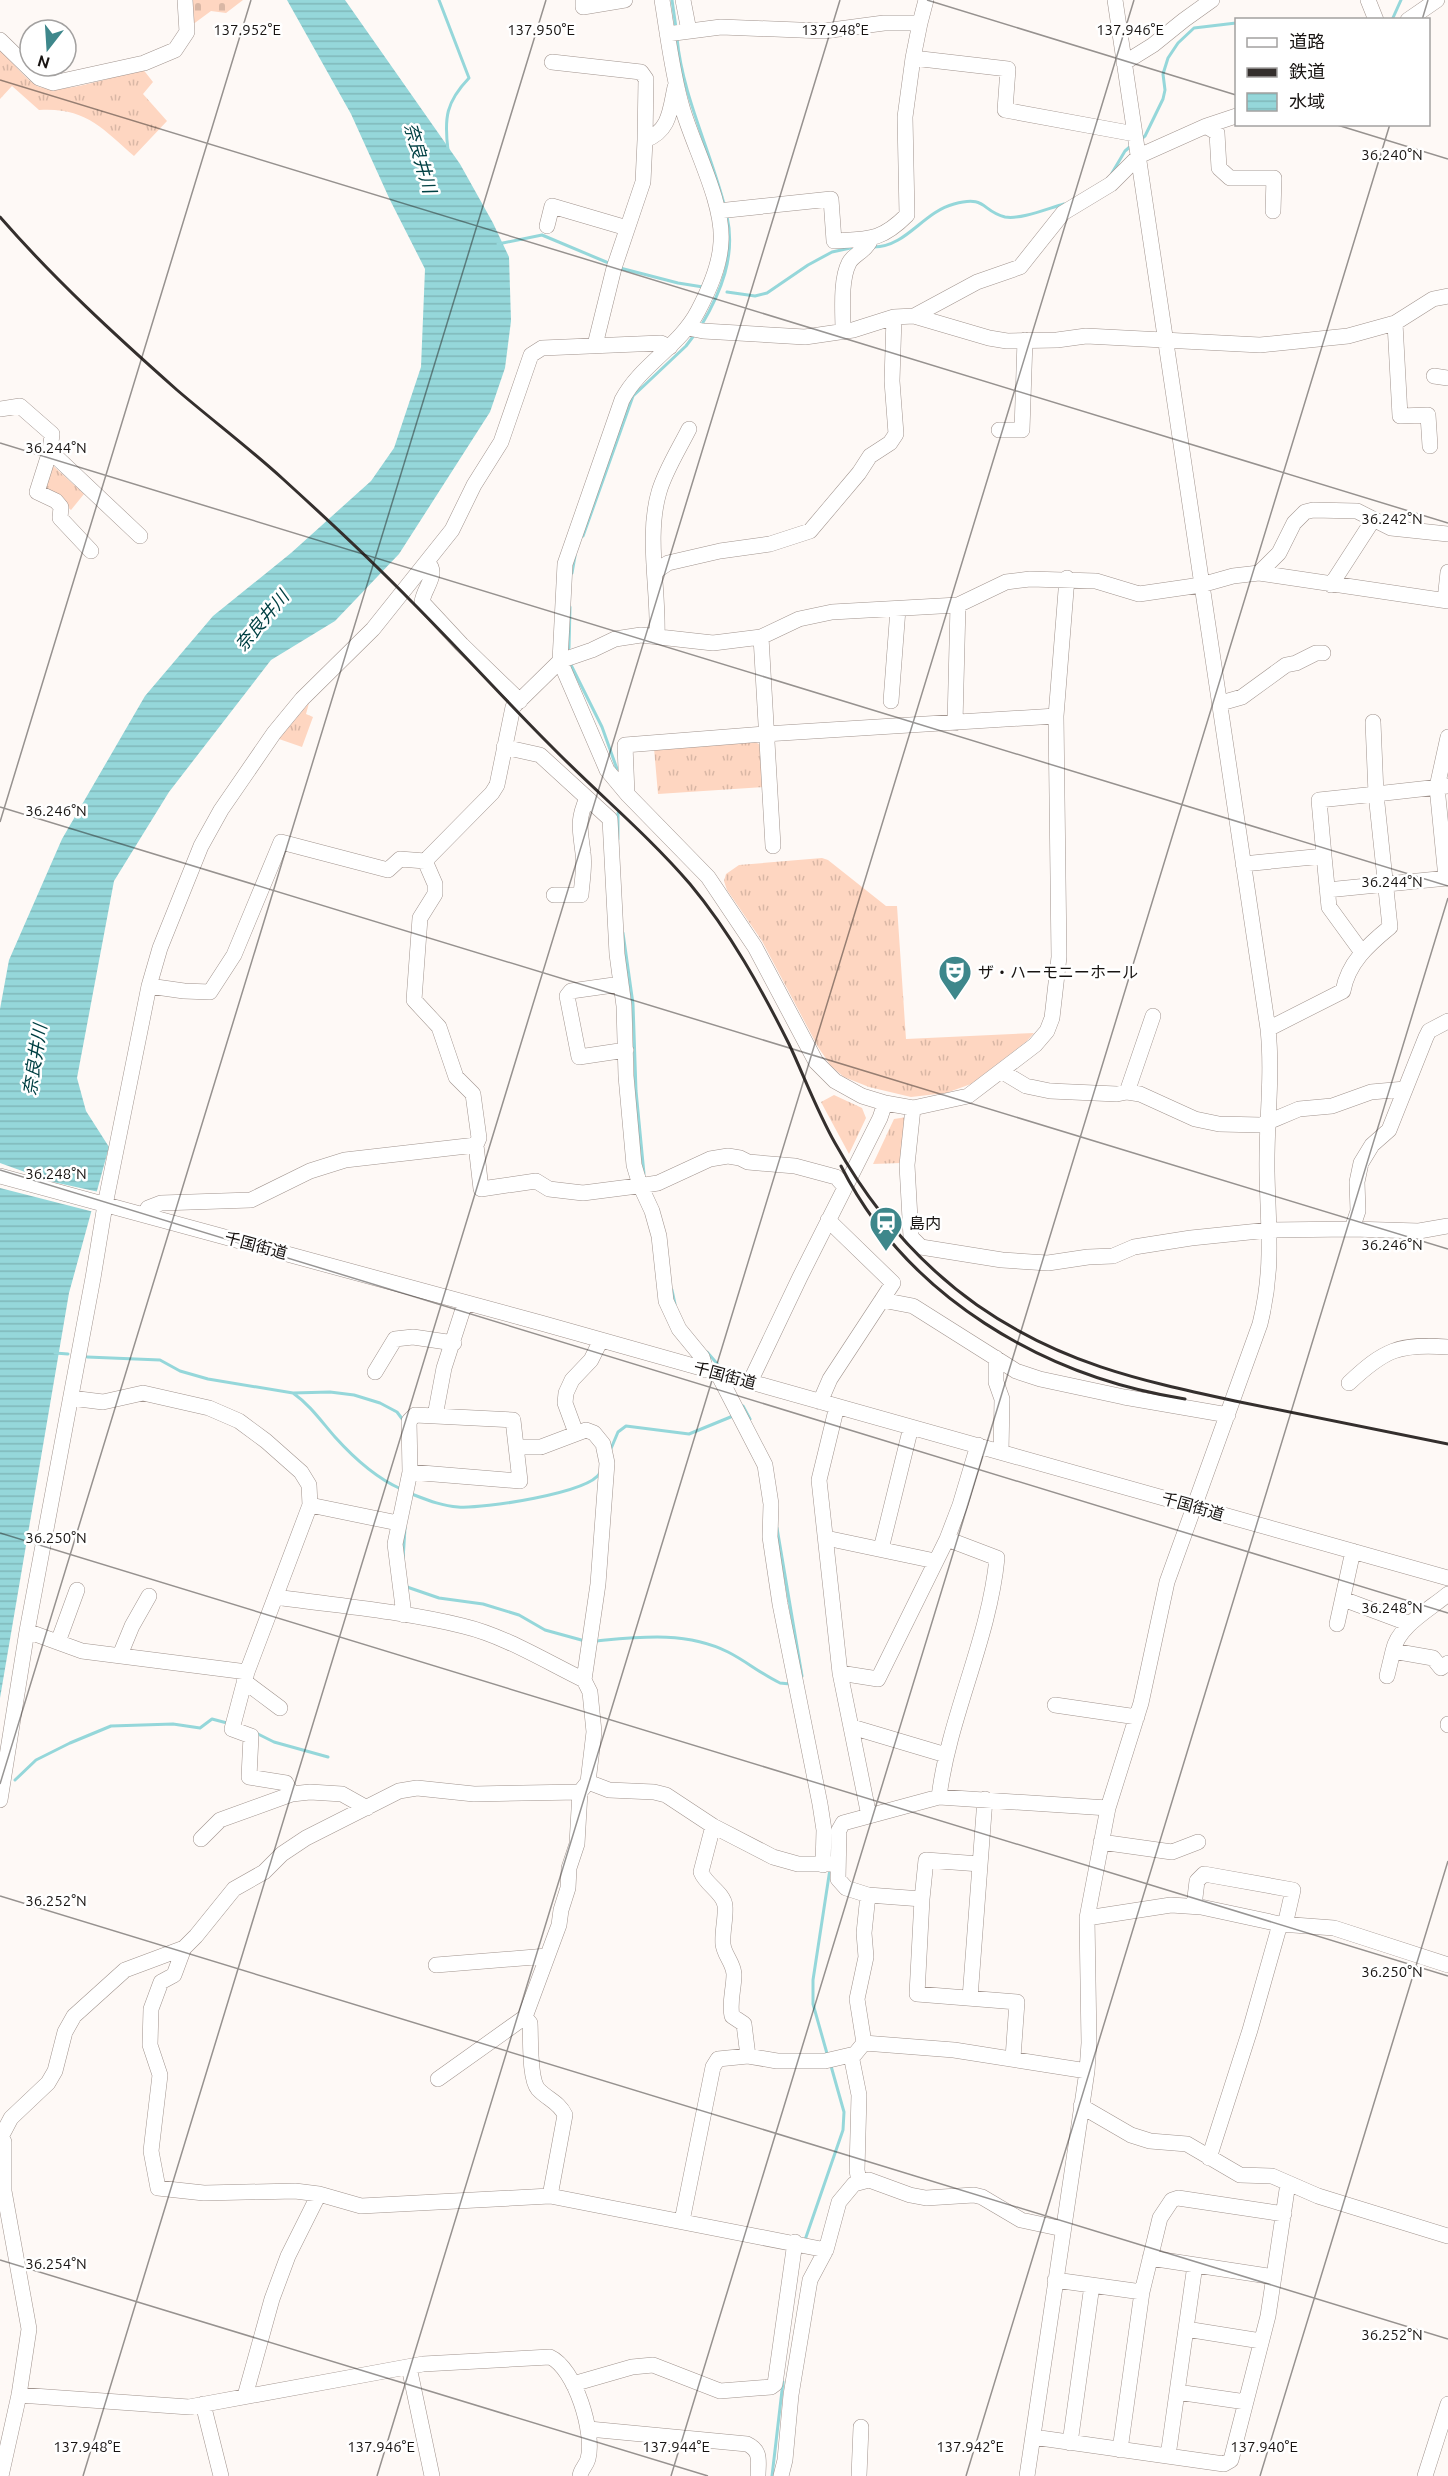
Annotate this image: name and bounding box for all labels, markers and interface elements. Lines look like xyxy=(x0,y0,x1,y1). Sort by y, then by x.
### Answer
north arrow xyxy=(18,18,78,78)
legend xyxy=(1235,18,1430,126)
text: 137.952°E xyxy=(213,21,281,38)
text: 137.950°E xyxy=(507,21,575,38)
text: 137.948°E xyxy=(801,21,869,38)
text: 137.946°E xyxy=(1096,21,1164,38)
text: 道路 xyxy=(1289,31,1325,51)
text: N xyxy=(35,52,52,73)
text: 鉄道 xyxy=(1289,61,1325,81)
text: 水域 xyxy=(1289,91,1325,111)
water label: 奈良井川 xyxy=(401,120,441,197)
text: 36.240°N xyxy=(1361,146,1423,163)
text: 36.244°N xyxy=(25,439,87,456)
text: 36.242°N xyxy=(1361,510,1423,527)
water label: 奈良井川 xyxy=(230,585,293,654)
text: 36.246°N xyxy=(25,802,87,819)
text: 36.244°N xyxy=(1361,873,1423,890)
theatre icon: ザ・ハーモニーホール xyxy=(937,954,973,1001)
place label: ザ・ハーモニーホール xyxy=(978,963,1138,981)
water label: 奈良井川 xyxy=(19,1021,50,1097)
text: 36.248°N xyxy=(25,1165,87,1182)
station icon: 島内 xyxy=(868,1205,904,1252)
place label: 島内 xyxy=(909,1214,941,1232)
street label: 千国街道 xyxy=(223,1228,289,1262)
text: 36.246°N xyxy=(1361,1236,1423,1253)
street label: 千国街道 xyxy=(692,1358,758,1392)
street label: 千国街道 xyxy=(1160,1489,1226,1523)
text: 36.250°N xyxy=(25,1529,87,1546)
text: 36.248°N xyxy=(1361,1599,1423,1616)
text: 36.252°N xyxy=(25,1892,87,1909)
text: 36.250°N xyxy=(1361,1963,1423,1980)
text: 36.254°N xyxy=(25,2255,87,2272)
text: 36.252°N xyxy=(1361,2326,1423,2343)
text: 137.948°E xyxy=(53,2438,121,2455)
text: 137.946°E xyxy=(347,2438,415,2455)
text: 137.944°E xyxy=(642,2438,710,2455)
text: 137.942°E xyxy=(936,2438,1004,2455)
text: 137.940°E xyxy=(1230,2438,1298,2455)

